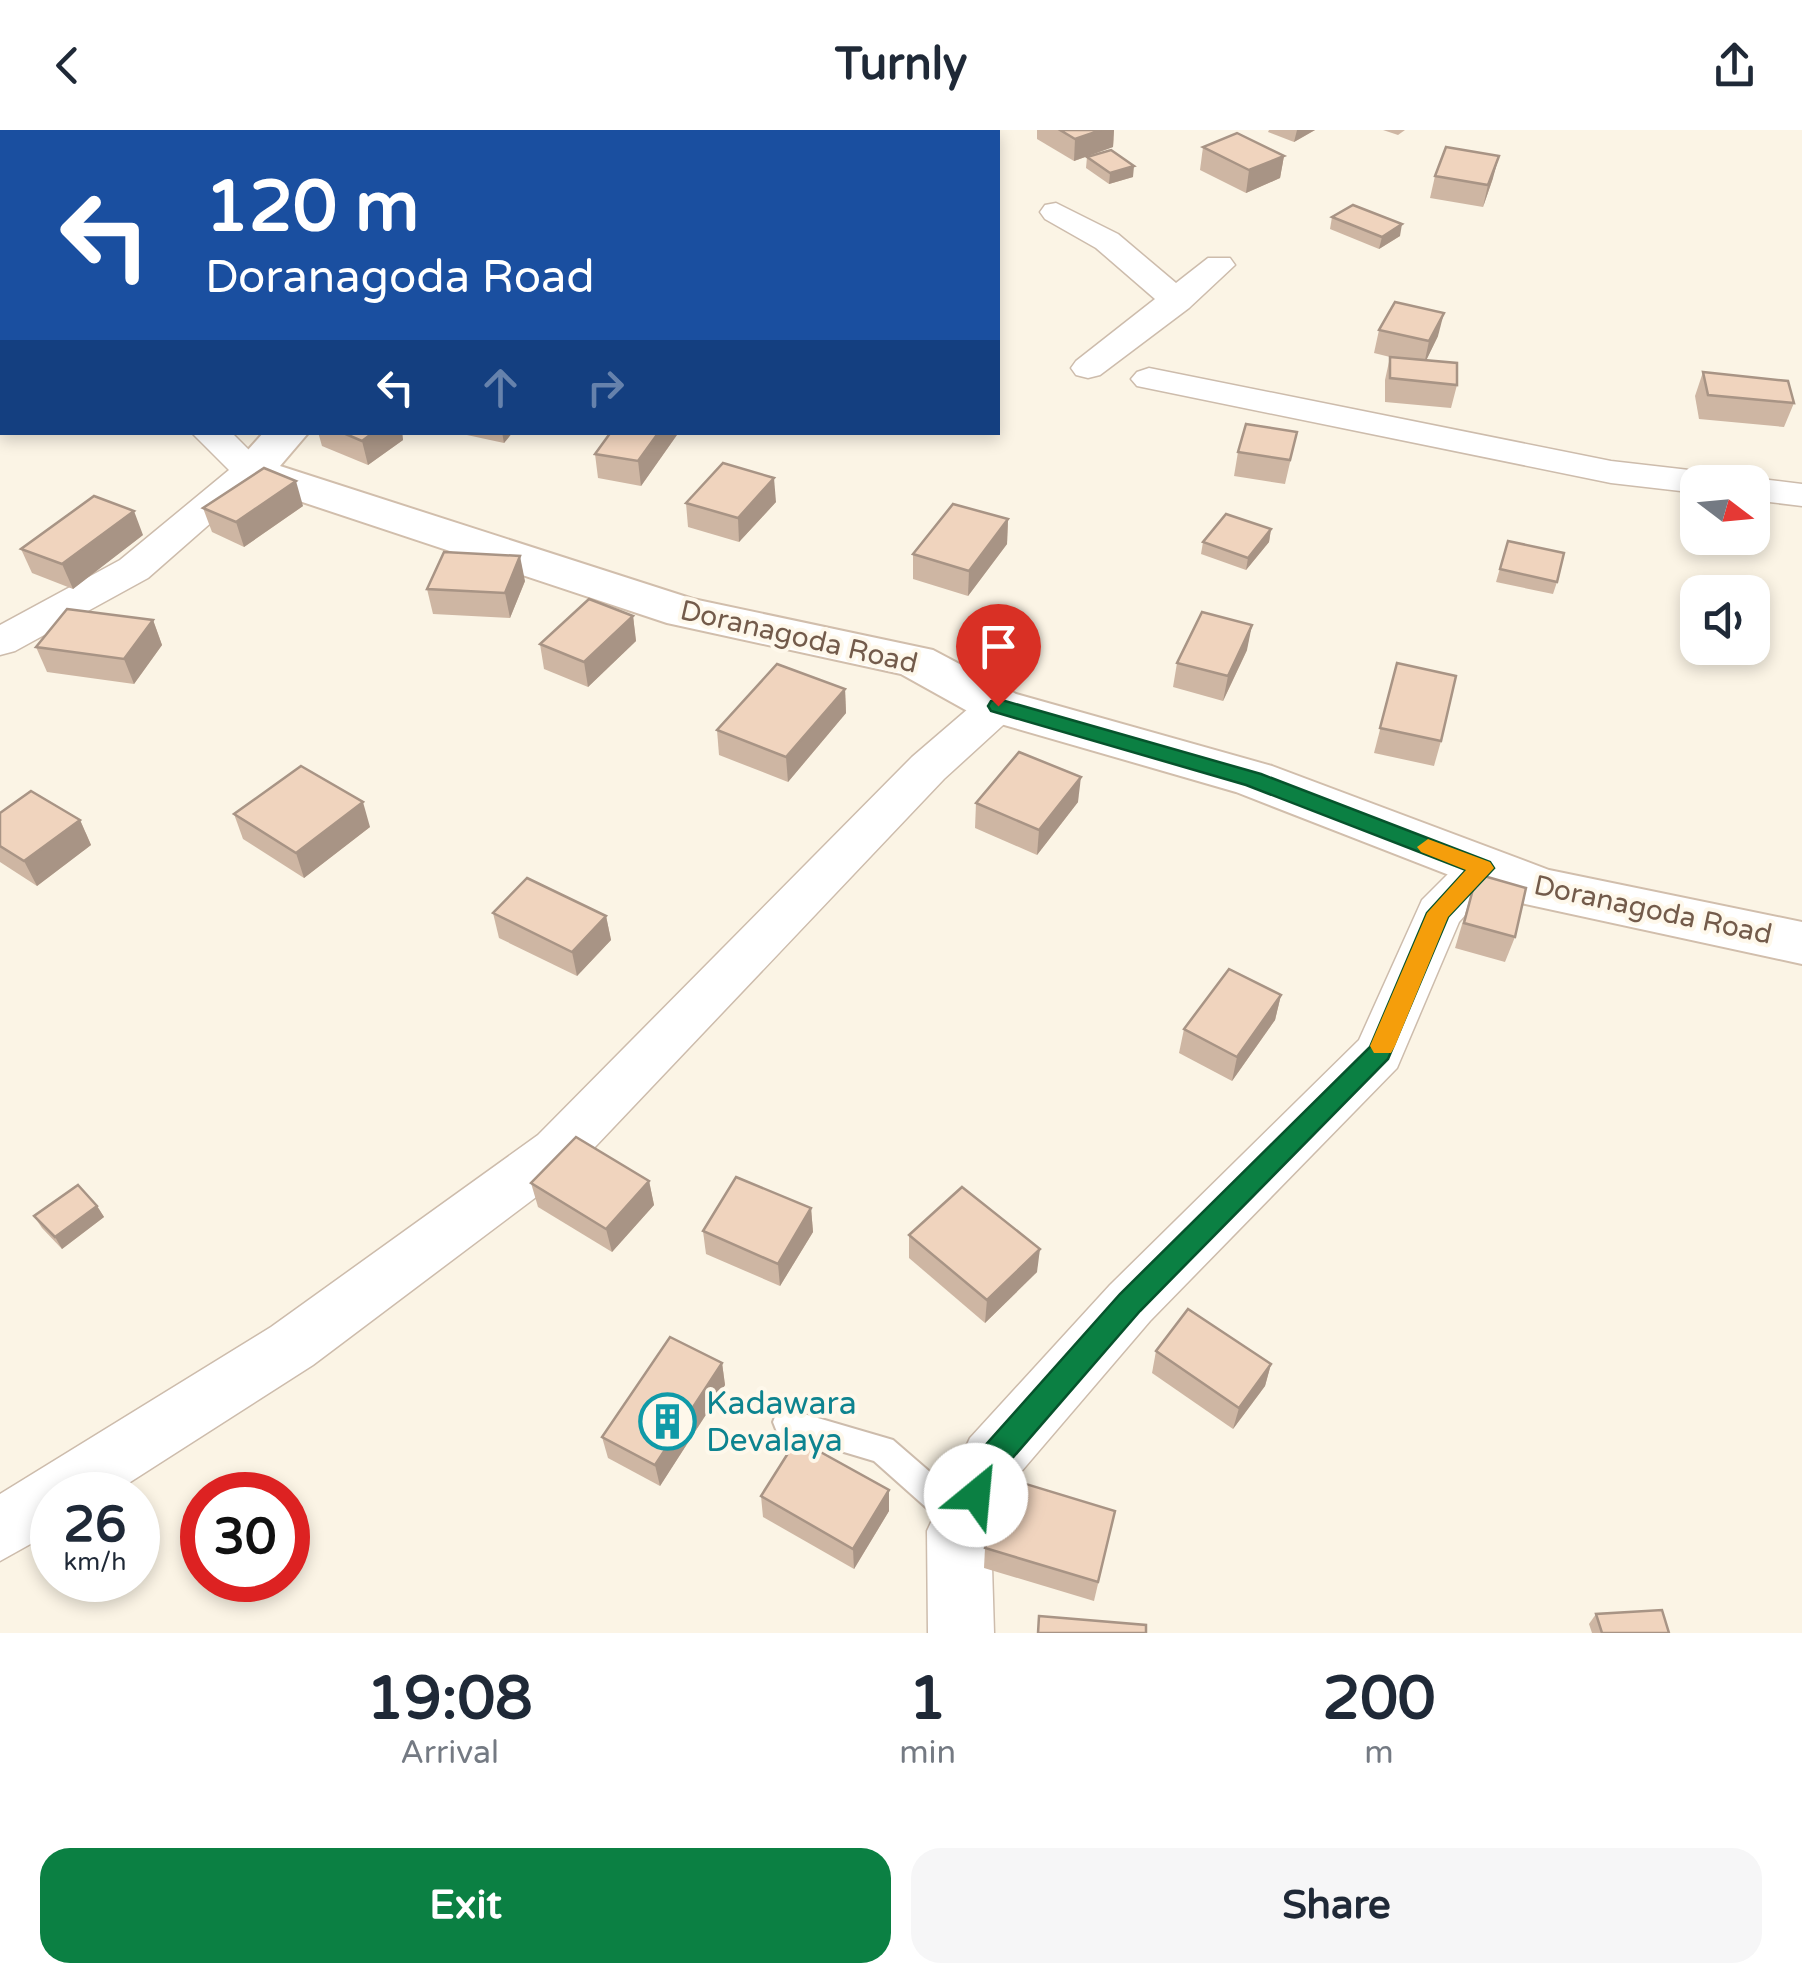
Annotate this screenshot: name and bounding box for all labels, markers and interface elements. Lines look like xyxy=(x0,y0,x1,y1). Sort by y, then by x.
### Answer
icon: back xyxy=(40,38,95,93)
text: Turnly xyxy=(835,38,967,92)
icon: share xyxy=(1707,38,1762,93)
text: 120 m xyxy=(205,166,419,250)
icon: left xyxy=(40,170,170,300)
text: Doranagoda Road xyxy=(205,251,595,305)
icon: left xyxy=(368,360,423,415)
icon: ahead xyxy=(473,360,528,415)
icon: right xyxy=(578,360,633,415)
north arrow xyxy=(1680,465,1770,555)
map controls xyxy=(1680,465,1770,665)
button: sound xyxy=(1680,575,1770,665)
street label: Doranagoda Road xyxy=(677,593,921,681)
pin xyxy=(956,604,1041,707)
icon: arrive xyxy=(971,619,1026,674)
street label: Doranagoda Road xyxy=(1531,868,1775,952)
place label: Kadawara Devalaya xyxy=(706,1385,857,1460)
building icon: Kadawara Devalaya xyxy=(637,1392,697,1452)
position arrow xyxy=(924,1443,1028,1547)
speed limit sign: 30 xyxy=(180,1472,310,1602)
text: 26 xyxy=(64,1495,126,1555)
text: km/h xyxy=(64,1547,126,1577)
text: 19:08 xyxy=(366,1663,533,1735)
text: 1 xyxy=(909,1663,946,1735)
text: 200 xyxy=(1322,1663,1436,1735)
text: Arrival xyxy=(400,1734,499,1772)
text: min xyxy=(899,1734,956,1772)
text: m xyxy=(1364,1734,1394,1772)
button: Exit xyxy=(40,1848,891,1963)
button: Share xyxy=(911,1848,1762,1963)

